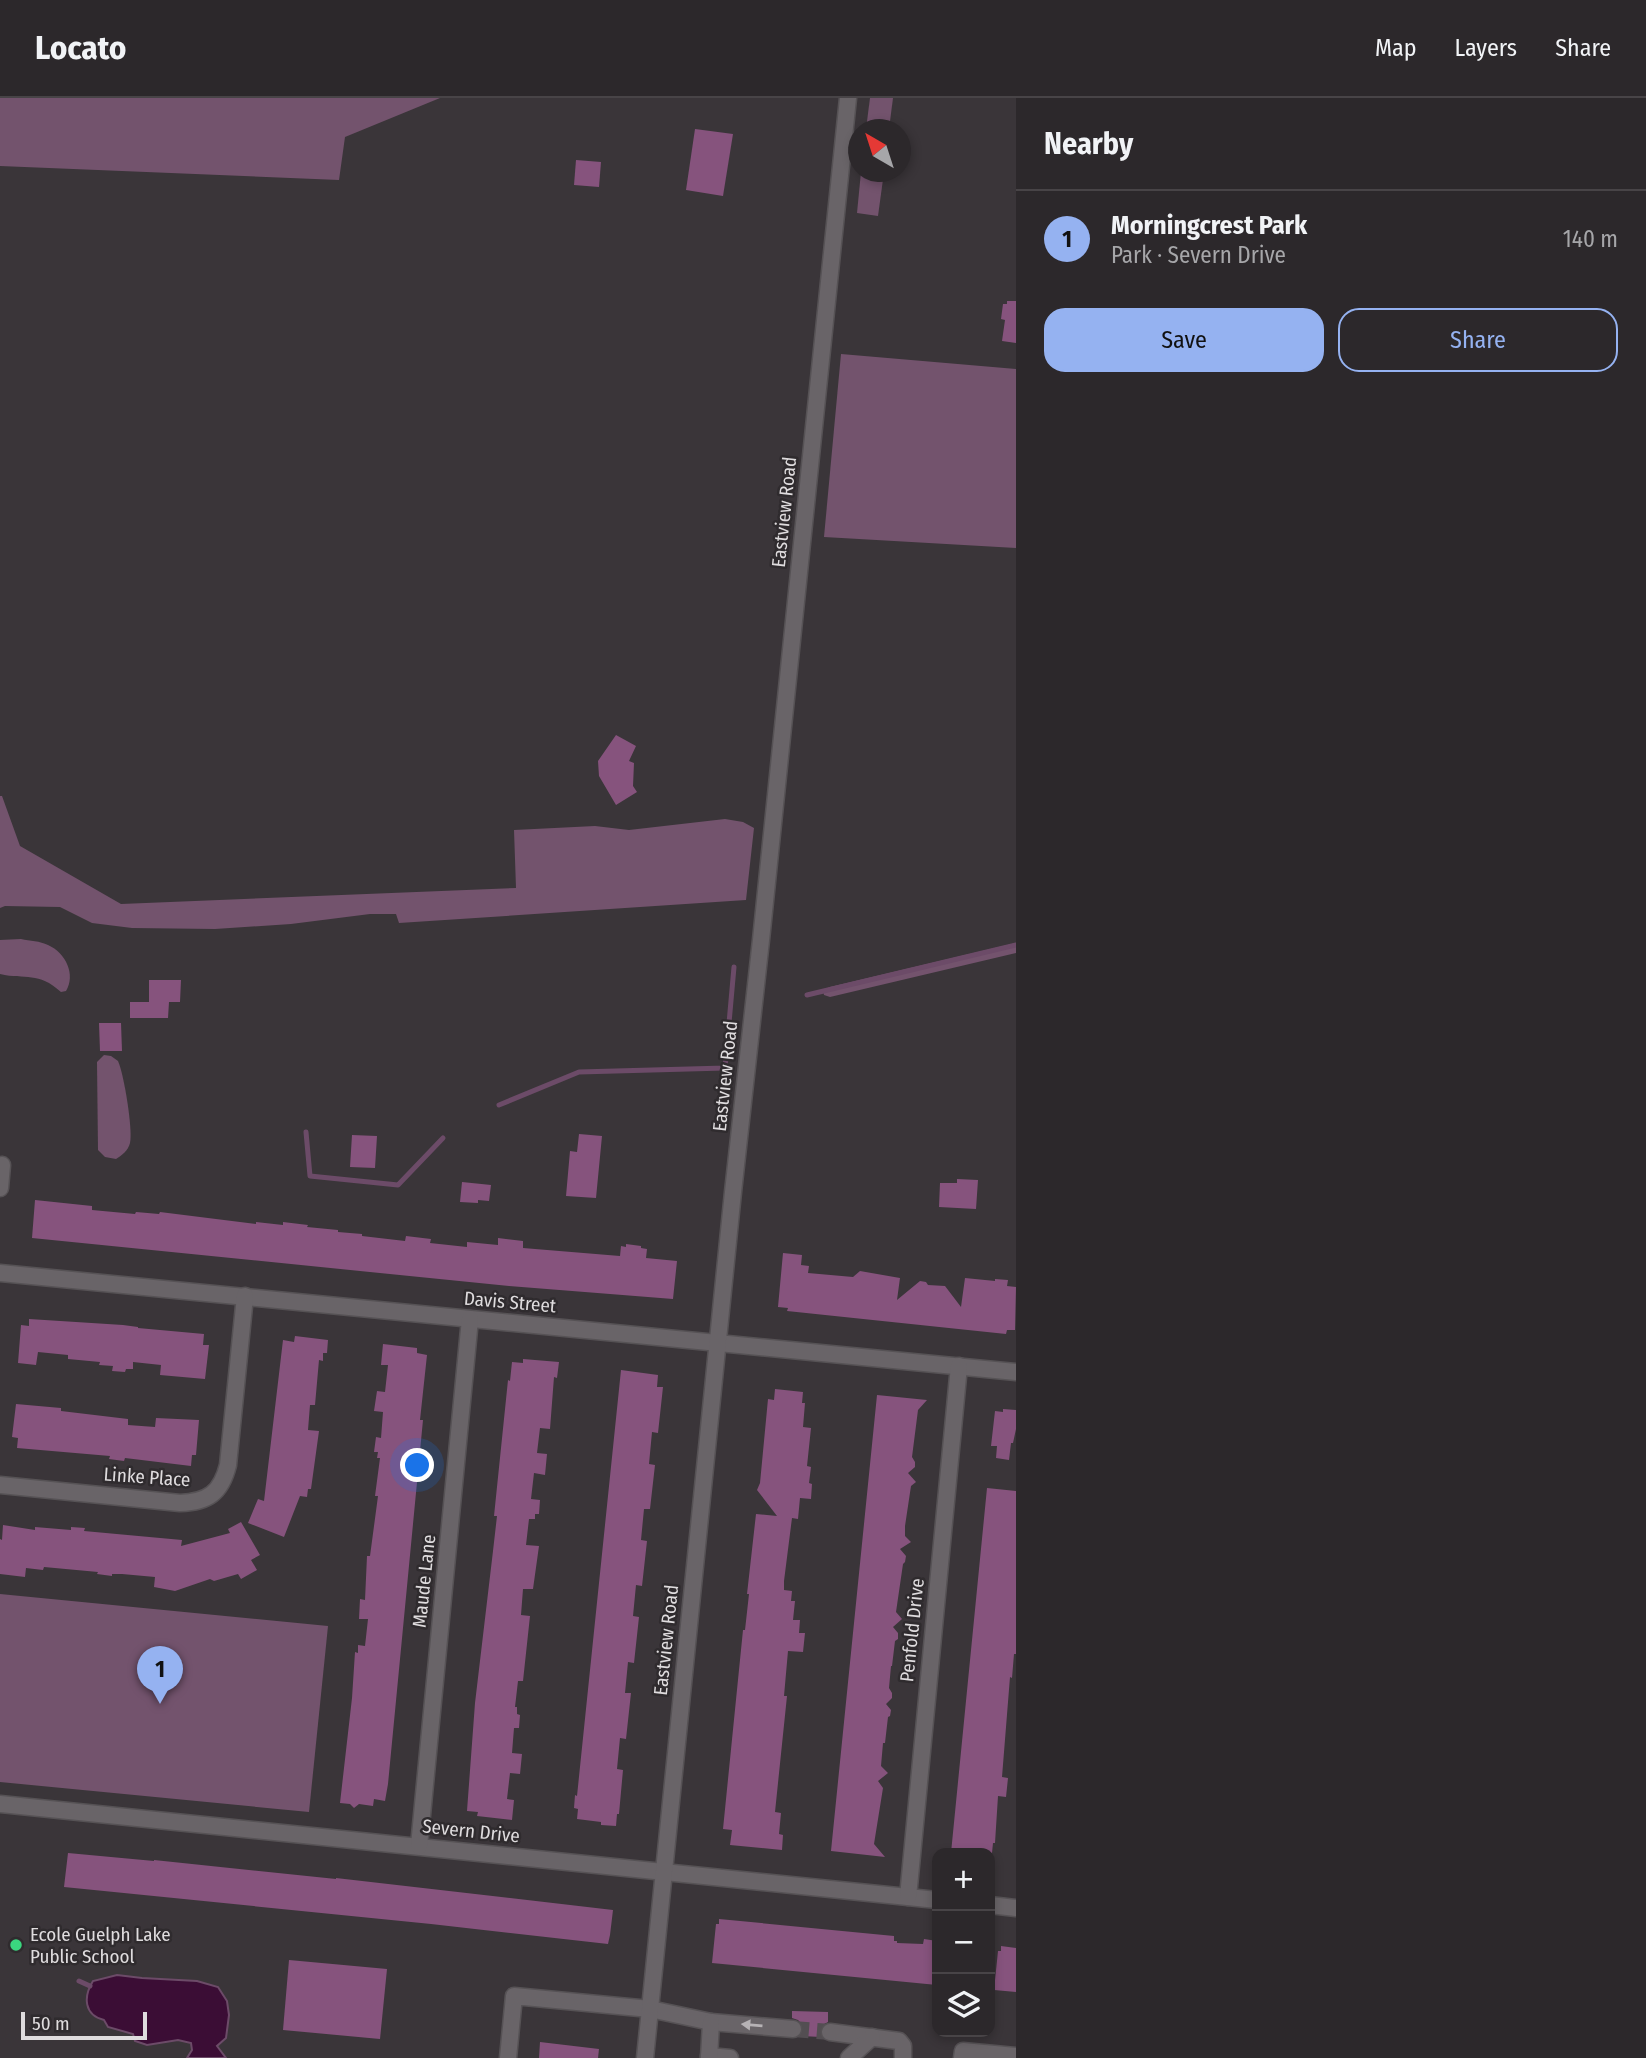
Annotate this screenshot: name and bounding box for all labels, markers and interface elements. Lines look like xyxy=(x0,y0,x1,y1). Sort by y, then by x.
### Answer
text: Locato xyxy=(35,28,126,68)
text: Map xyxy=(1375,34,1417,62)
text: Layers xyxy=(1455,34,1517,62)
text: Share xyxy=(1555,34,1611,62)
north arrow xyxy=(848,119,911,182)
text: Nearby xyxy=(1044,126,1133,162)
text: Morningcrest Park xyxy=(1111,210,1307,241)
text: 1 xyxy=(1062,225,1072,253)
text: 140 m xyxy=(1563,225,1618,253)
text: Park · Severn Drive xyxy=(1111,241,1286,269)
button: Save xyxy=(1044,308,1324,372)
button: Share xyxy=(1338,308,1618,372)
street label: Eastview Road xyxy=(767,456,801,568)
street label: Eastview Road xyxy=(708,1020,742,1132)
street label: Davis Street xyxy=(463,1287,558,1318)
your location xyxy=(400,1448,434,1482)
street label: Linke Place xyxy=(103,1462,191,1492)
street label: Maude Lane xyxy=(408,1533,440,1629)
street label: Penfold Drive xyxy=(895,1577,929,1683)
street label: Eastview Road xyxy=(649,1584,683,1696)
pin: 1 xyxy=(137,1646,183,1704)
street label: Severn Drive xyxy=(421,1814,521,1848)
map controls xyxy=(932,1848,995,2037)
button: + xyxy=(932,1848,995,1911)
button: − xyxy=(932,1911,995,1974)
place label: Ecole Guelph Lake Public School xyxy=(30,1923,171,1968)
marker: Ecole Guelph Lake Public School xyxy=(8,1937,24,1953)
button: layers xyxy=(932,1974,995,2037)
scale bar xyxy=(21,2009,147,2041)
text: 50 m xyxy=(32,2012,70,2035)
one-way arrow xyxy=(741,2019,763,2030)

